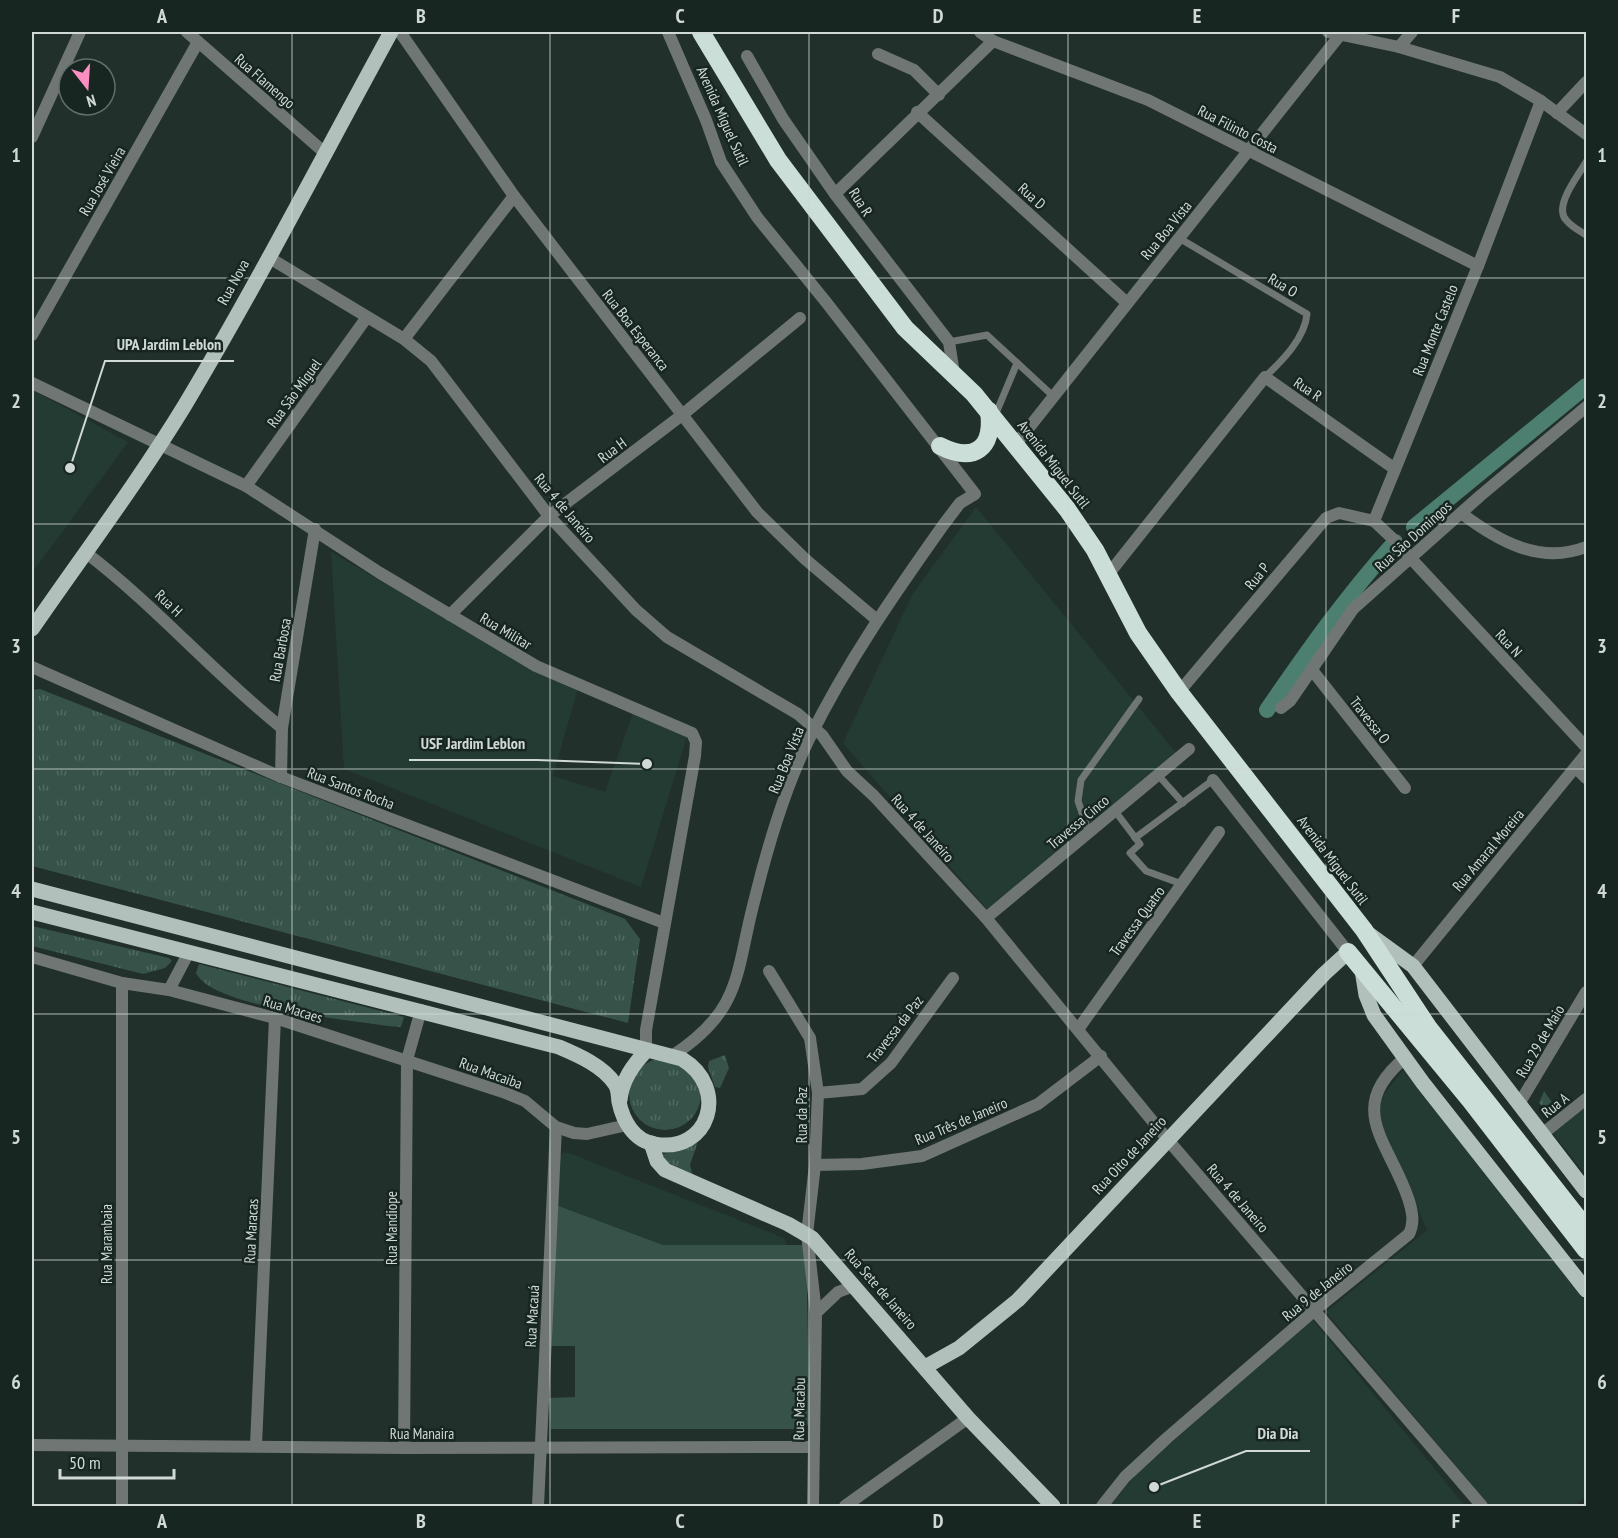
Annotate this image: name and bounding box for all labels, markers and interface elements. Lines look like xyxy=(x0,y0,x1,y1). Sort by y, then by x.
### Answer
text: A xyxy=(156,3,168,29)
text: B xyxy=(416,3,426,29)
text: C xyxy=(675,3,685,29)
text: D xyxy=(933,3,944,29)
text: E xyxy=(1193,3,1201,29)
text: F xyxy=(1452,3,1460,29)
street label: Rua Flamengo xyxy=(231,50,299,112)
north arrow xyxy=(57,57,117,117)
street label: Avenida Miguel Sutil xyxy=(693,63,754,169)
text: N xyxy=(84,91,98,112)
street label: Rua Filinto Costa xyxy=(1195,101,1281,157)
text: 1 xyxy=(11,142,21,168)
text: 1 xyxy=(1597,142,1607,168)
street label: Rua José Vieira xyxy=(75,143,129,219)
street label: Rua D xyxy=(1014,179,1050,213)
street label: Rua R xyxy=(845,184,877,220)
street label: Rua Boa Vista xyxy=(1136,197,1196,263)
street label: Rua Nova xyxy=(213,256,253,308)
street label: Rua O xyxy=(1265,269,1301,301)
street label: Rua Monte Castelo xyxy=(1408,282,1462,378)
street label: Rua Boa Esperanca xyxy=(598,286,674,374)
callout: UPA Jardim Leblon xyxy=(105,327,234,361)
text: UPA Jardim Leblon xyxy=(117,334,221,354)
street label: Rua São Miguel xyxy=(263,354,326,431)
street label: Rua R xyxy=(1290,373,1326,405)
text: 2 xyxy=(11,388,21,414)
text: 2 xyxy=(1597,388,1607,414)
street label: Avenida Miguel Sutil xyxy=(1014,416,1095,512)
street label: Rua H xyxy=(594,433,630,467)
street label: Rua 4 de Janeiro xyxy=(530,469,600,547)
street label: Rua São Domingos xyxy=(1371,496,1455,576)
street label: Rua P xyxy=(1240,558,1274,594)
street label: Rua H xyxy=(151,585,187,621)
street label: Rua Militar xyxy=(477,608,536,654)
street label: Rua Barbosa xyxy=(265,617,295,683)
street label: Rua N xyxy=(1491,625,1527,661)
text: 3 xyxy=(11,633,21,659)
text: 3 xyxy=(1597,633,1607,659)
street label: Travessa O xyxy=(1346,692,1394,748)
street label: Rua Boa Vista xyxy=(764,724,808,796)
callout: USF Jardim Leblon xyxy=(409,726,537,760)
text: USF Jardim Leblon xyxy=(421,733,525,753)
street label: Rua Santos Rocha xyxy=(305,763,397,813)
street label: Rua 4 de Janeiro xyxy=(888,790,958,866)
street label: Travessa Cinco xyxy=(1043,791,1113,853)
street label: Rua Amaral Moreira xyxy=(1448,805,1528,895)
street label: Avenida Miguel Sutil xyxy=(1293,812,1373,909)
text: 4 xyxy=(11,878,21,904)
text: 4 xyxy=(1597,878,1607,904)
street label: Travessa Quatro xyxy=(1105,882,1169,960)
street label: Rua Macaes xyxy=(261,991,325,1027)
street label: Travessa da Paz xyxy=(863,992,927,1066)
street label: Rua 29 de Maio xyxy=(1512,1001,1568,1081)
street label: Rua Macaiba xyxy=(457,1053,525,1093)
street label: Rua da Paz xyxy=(792,1087,811,1143)
street label: Rua A xyxy=(1537,1088,1573,1122)
street label: Rua Três de Janeiro xyxy=(912,1093,1010,1149)
street label: Rua Oito de Janeiro xyxy=(1088,1112,1170,1198)
text: 5 xyxy=(11,1124,21,1150)
text: 5 xyxy=(1597,1124,1607,1150)
street label: Rua 4 de Janeiro xyxy=(1203,1160,1273,1236)
street label: Rua Mandiope xyxy=(382,1191,401,1265)
street label: Rua Maracas xyxy=(240,1198,262,1264)
street label: Rua Marambaia xyxy=(97,1204,116,1284)
street label: Rua Sete de Janeiro xyxy=(841,1245,921,1333)
street label: Rua 9 de Janeiro xyxy=(1278,1257,1356,1325)
street label: Rua Macauá xyxy=(521,1284,543,1348)
text: 6 xyxy=(11,1369,21,1395)
text: 6 xyxy=(1597,1369,1607,1395)
street label: Rua Macabu xyxy=(789,1377,809,1441)
callout: Dia Dia xyxy=(1246,1417,1310,1451)
text: Dia Dia xyxy=(1258,1423,1299,1443)
street label: Rua Manaira xyxy=(390,1424,454,1443)
scale bar xyxy=(60,1442,174,1480)
text: 50 m xyxy=(69,1451,101,1474)
text: A xyxy=(156,1508,168,1534)
text: B xyxy=(416,1508,426,1534)
text: C xyxy=(675,1508,685,1534)
text: D xyxy=(933,1508,944,1534)
text: E xyxy=(1193,1508,1201,1534)
text: F xyxy=(1452,1508,1460,1534)

